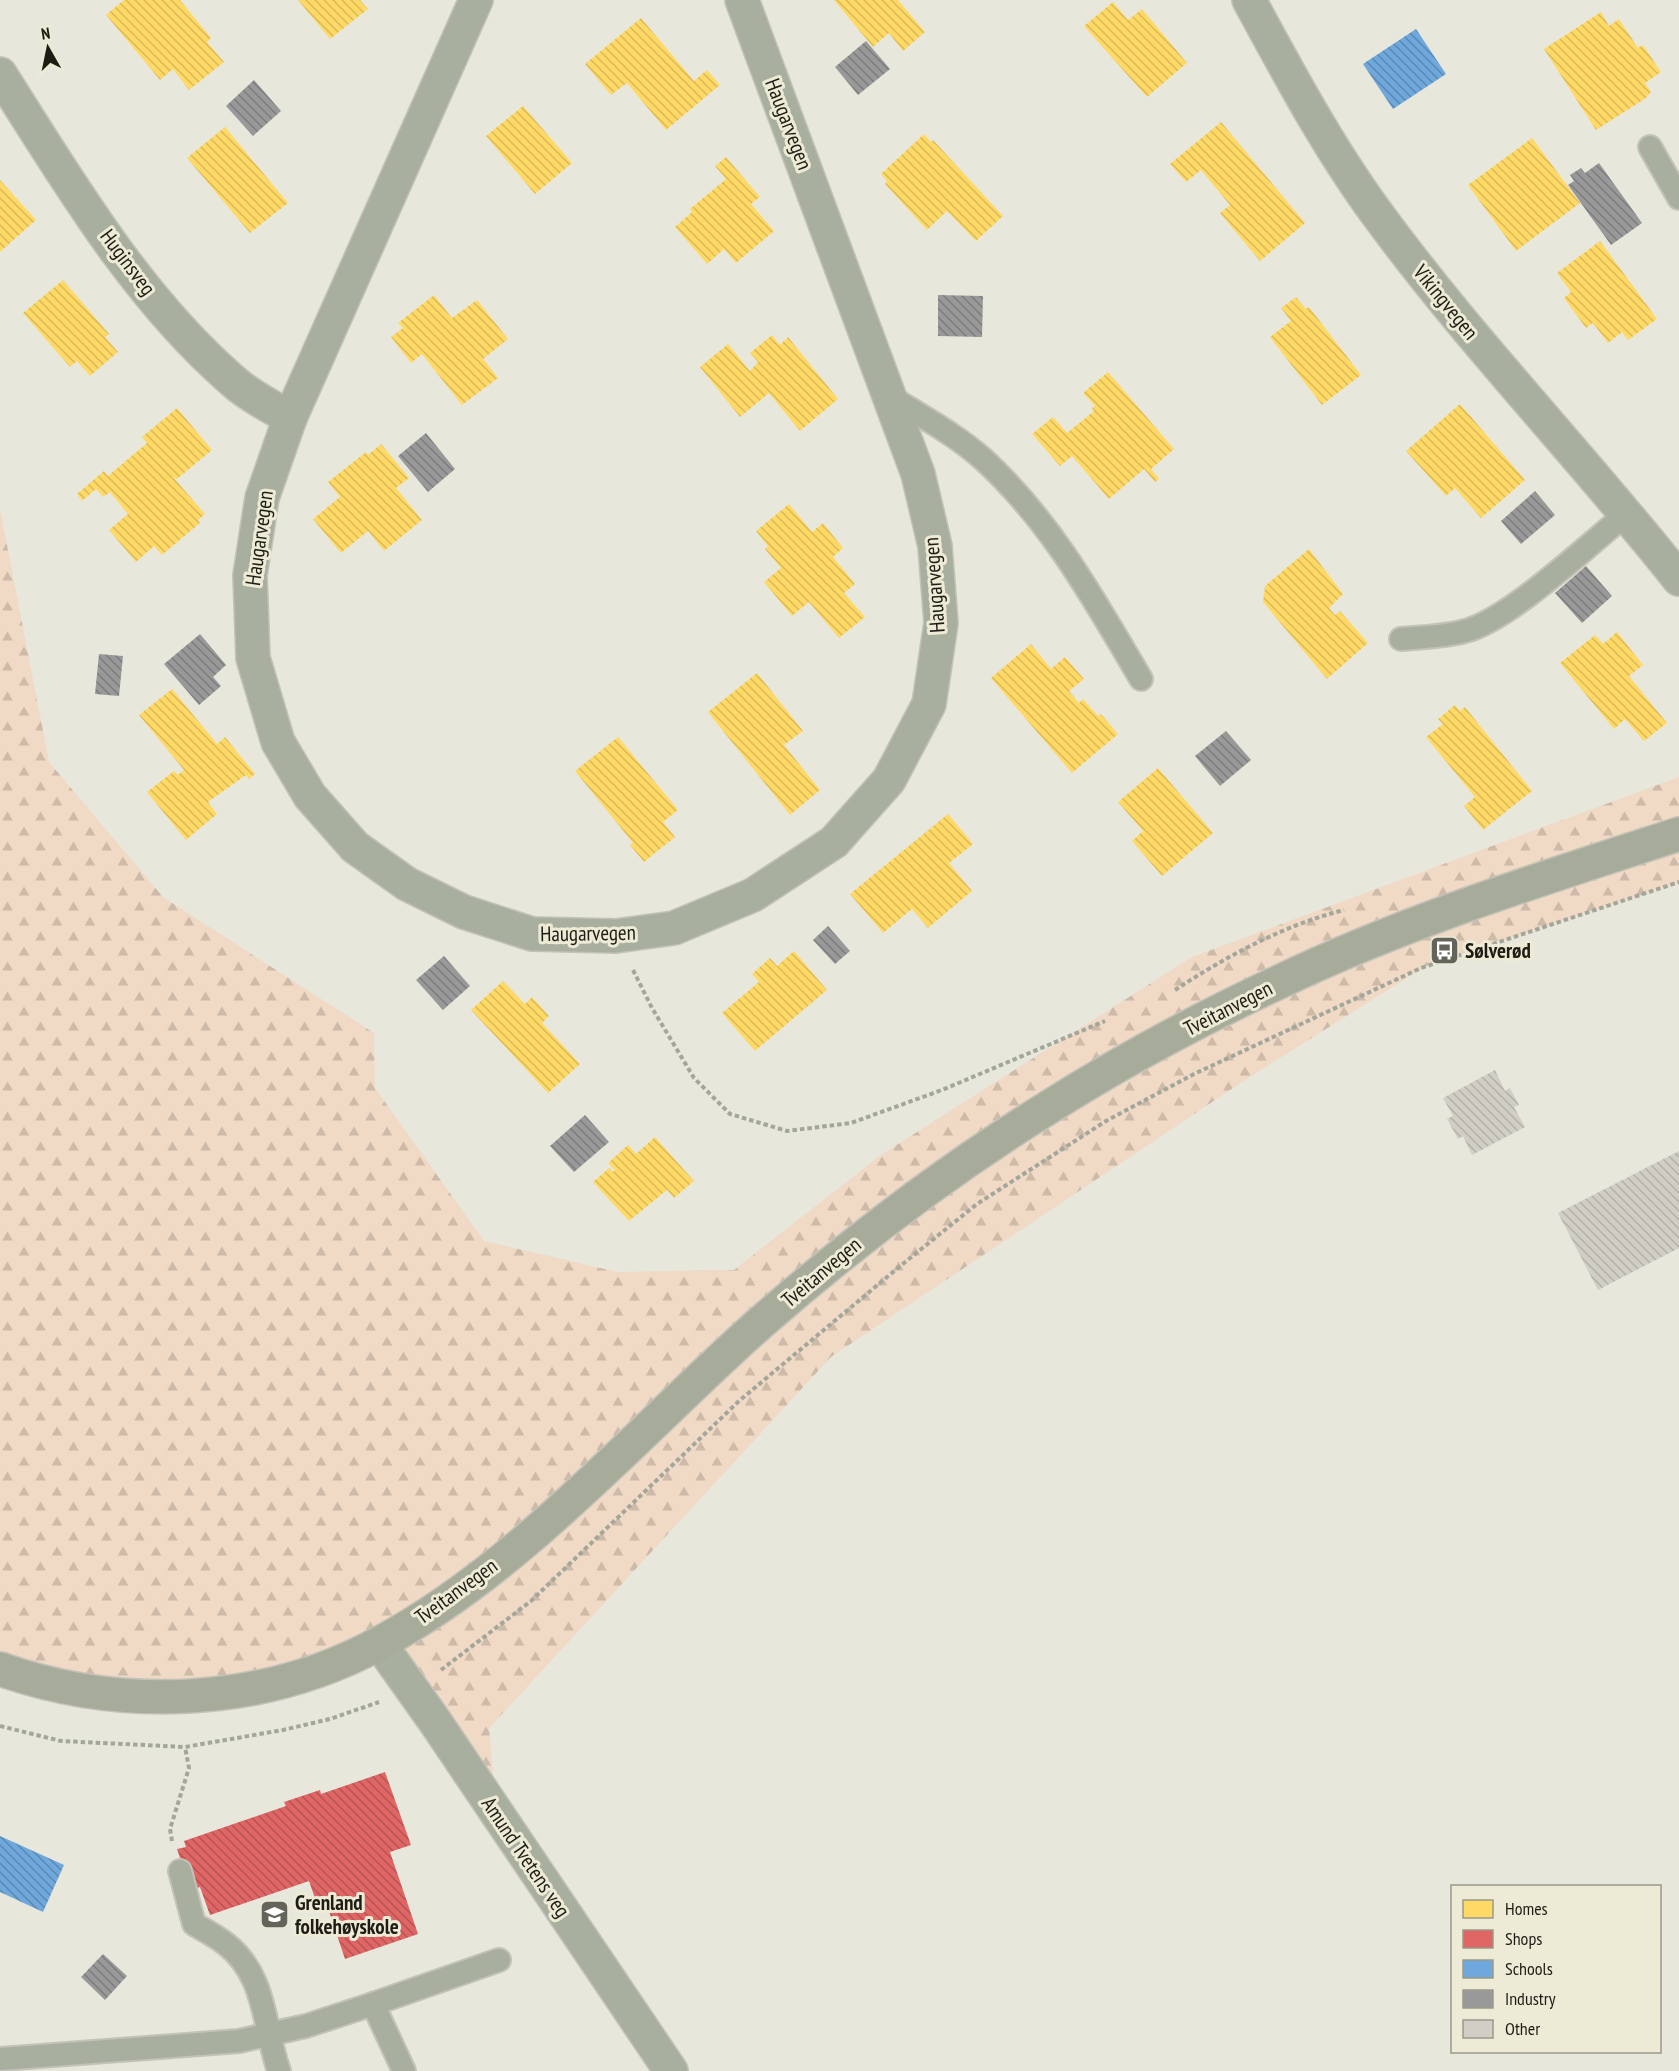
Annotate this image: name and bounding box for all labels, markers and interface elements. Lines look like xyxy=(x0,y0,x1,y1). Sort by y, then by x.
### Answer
north arrow xyxy=(18,18,78,78)
text: N xyxy=(40,23,51,44)
street label: Haugarvegen xyxy=(759,75,819,173)
street label: Huginsveg xyxy=(94,224,162,300)
street label: Vikingvegen xyxy=(1407,258,1484,345)
street label: Haugarvegen xyxy=(239,489,279,587)
street label: Haugarvegen xyxy=(917,536,951,634)
street label: Haugarvegen xyxy=(540,919,636,947)
bus stop icon: Sølverød xyxy=(1428,934,1460,966)
place label: Sølverød xyxy=(1465,937,1531,964)
street label: Tveitanvegen xyxy=(1179,974,1277,1042)
street label: Tveitanvegen xyxy=(776,1231,866,1313)
street label: Tveitanvegen xyxy=(409,1552,503,1630)
street label: Amund Tvetens veg xyxy=(476,1792,576,1922)
legend xyxy=(1451,1885,1661,2053)
place label: Grenland folkehøyskole xyxy=(295,1889,399,1940)
text: Homes xyxy=(1505,1897,1548,1920)
school or university icon: Grenland folkehøyskole xyxy=(258,1898,290,1930)
text: Shops xyxy=(1505,1927,1542,1950)
text: Schools xyxy=(1505,1957,1553,1980)
text: Industry xyxy=(1505,1987,1556,2010)
text: Other xyxy=(1505,2017,1540,2040)

